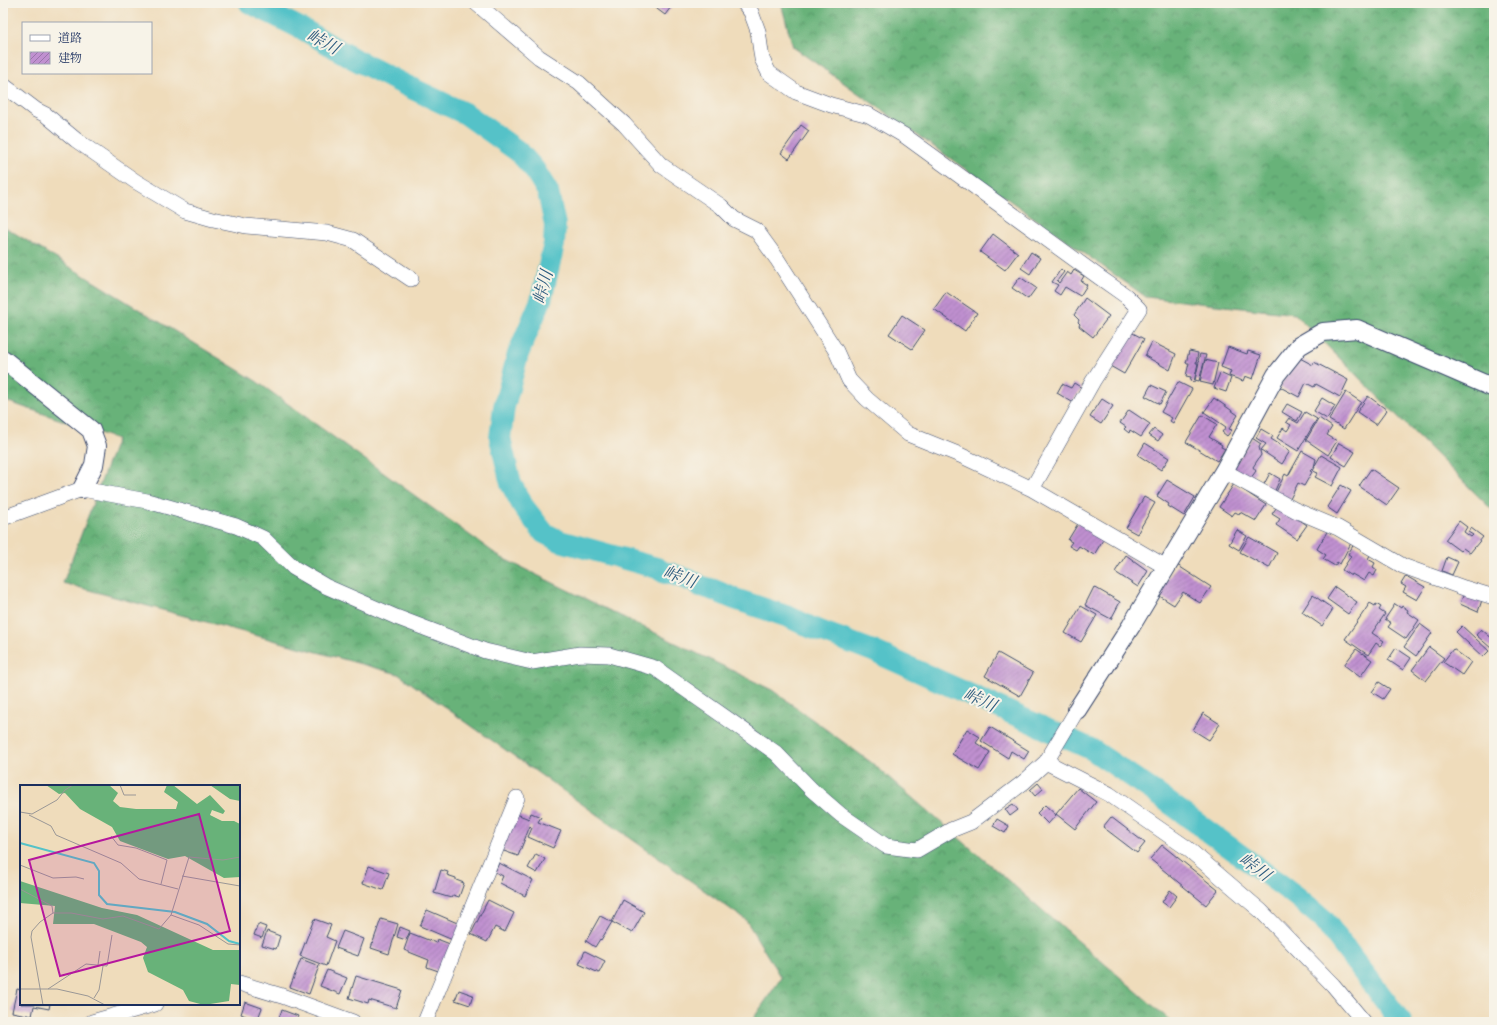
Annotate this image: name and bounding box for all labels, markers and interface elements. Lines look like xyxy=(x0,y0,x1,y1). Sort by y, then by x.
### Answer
legend xyxy=(22,22,152,74)
water label: 峠川 xyxy=(303,24,345,61)
text: 道路 xyxy=(58,30,82,46)
text: 建物 xyxy=(58,50,82,66)
water label: 峠川 xyxy=(527,266,559,306)
water label: 峠川 xyxy=(660,560,702,594)
water label: 峠川 xyxy=(960,683,1002,718)
inset map xyxy=(20,785,240,1005)
water label: 峠川 xyxy=(1235,848,1277,888)

